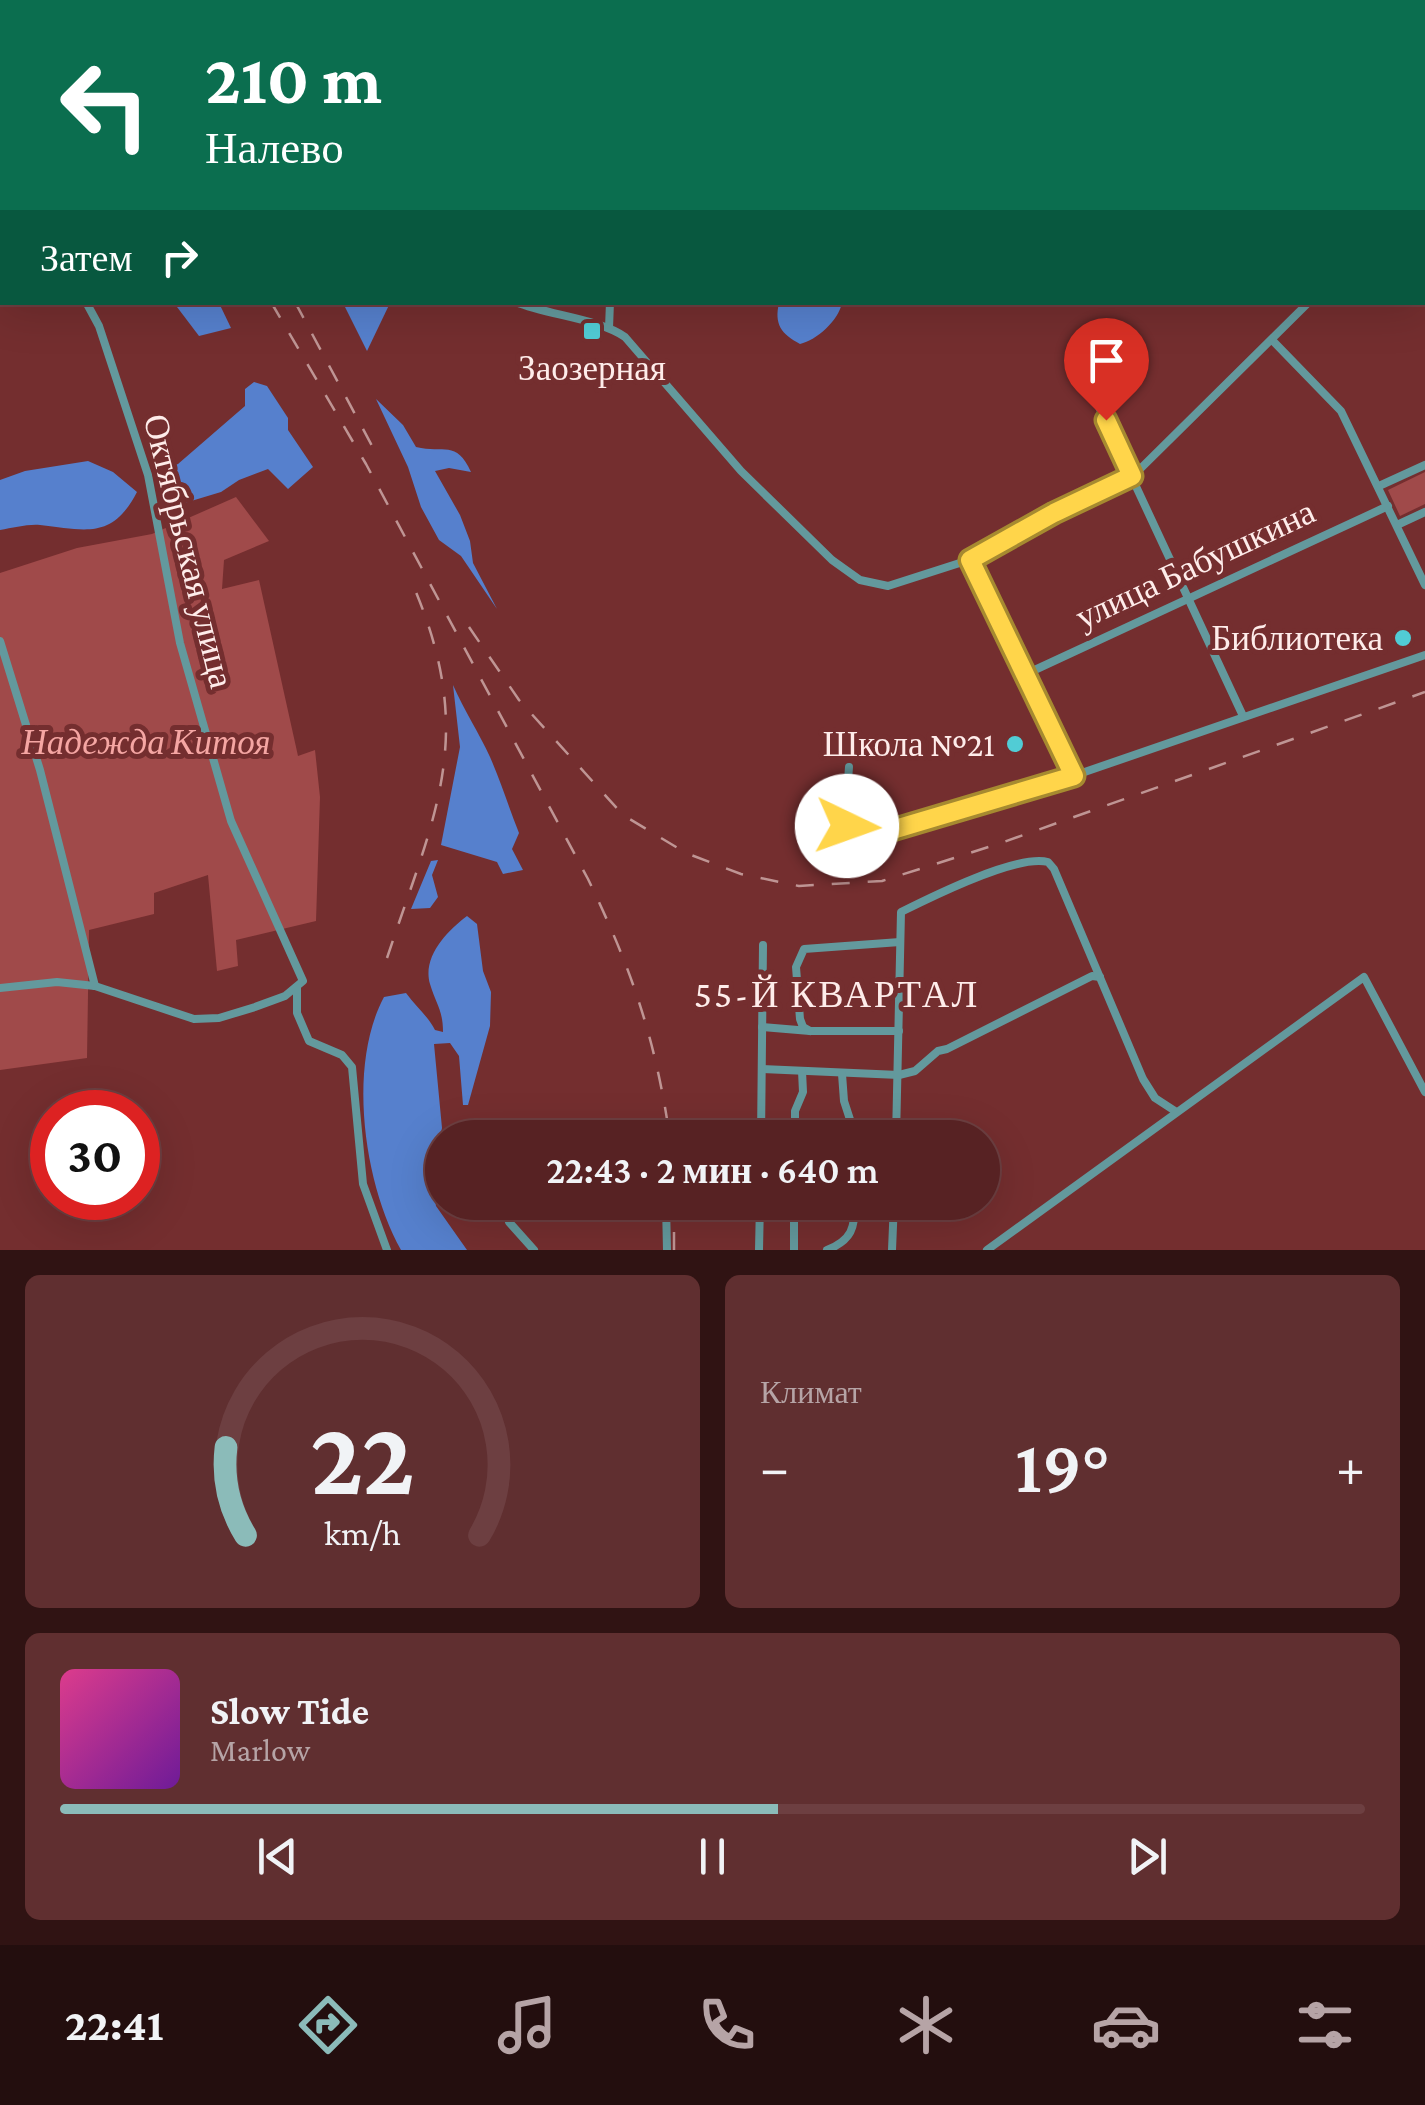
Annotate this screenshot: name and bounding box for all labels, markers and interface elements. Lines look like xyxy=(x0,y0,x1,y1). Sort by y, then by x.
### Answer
icon: left xyxy=(40,40,170,170)
text: 210 m xyxy=(205,40,382,118)
text: Налево xyxy=(205,123,344,173)
icon: right xyxy=(152,230,207,285)
text: Затем xyxy=(40,237,132,279)
pin xyxy=(1064,318,1149,421)
marker: Заозерная xyxy=(581,320,603,342)
icon: arrive xyxy=(1079,333,1134,388)
place label: Заозерная xyxy=(518,349,666,388)
street label: Октябрьская улица xyxy=(136,410,241,692)
street label: улица Бабушкина xyxy=(1069,492,1321,637)
place label: Библиотека xyxy=(1211,619,1383,658)
marker: Библиотека xyxy=(1392,627,1414,649)
park label: Надежда Китоя xyxy=(20,723,271,762)
place label: Школа №21 xyxy=(823,725,995,764)
marker: Школа №21 xyxy=(1004,733,1026,755)
position arrow xyxy=(795,774,899,878)
district label: 55-Й КВАРТАЛ xyxy=(694,973,980,1015)
speed limit sign: 30 xyxy=(30,1090,160,1220)
text: 22:43 · 2 мин · 640 m xyxy=(546,1149,879,1191)
text: Климат xyxy=(760,1374,862,1410)
text: 22 xyxy=(310,1400,415,1515)
text: 19° xyxy=(1015,1425,1110,1508)
text: − xyxy=(760,1437,789,1498)
text: + xyxy=(1336,1437,1365,1498)
text: km/h xyxy=(324,1513,401,1553)
text: Slow Tide xyxy=(210,1690,369,1732)
text: Marlow xyxy=(210,1732,310,1768)
icon: previous xyxy=(250,1829,305,1884)
icon: pause xyxy=(685,1829,740,1884)
icon: next xyxy=(1120,1829,1175,1884)
icon: directions xyxy=(293,1990,363,2060)
icon: music xyxy=(492,1990,562,2060)
icon: phone xyxy=(692,1990,762,2060)
icon: climate xyxy=(891,1990,961,2060)
icon: car xyxy=(1091,1990,1161,2060)
icon: filters xyxy=(1290,1990,1360,2060)
text: 22:41 xyxy=(65,2000,164,2050)

